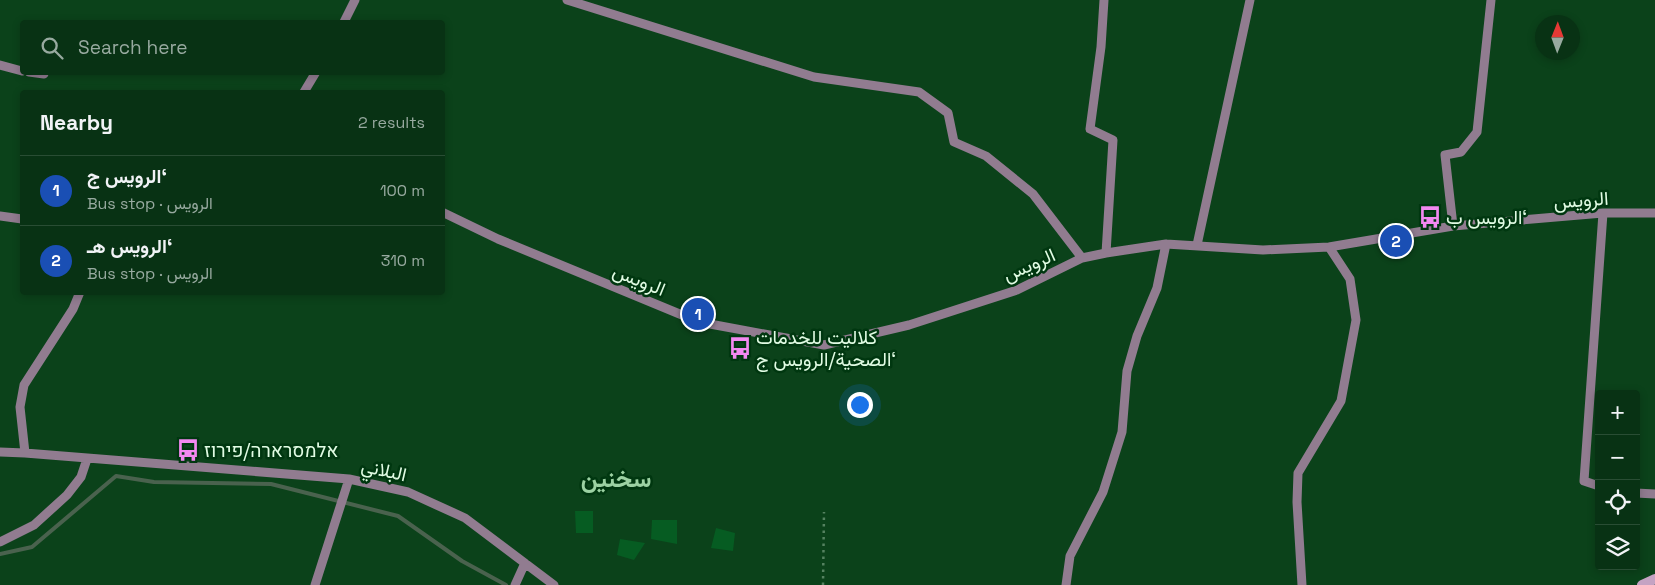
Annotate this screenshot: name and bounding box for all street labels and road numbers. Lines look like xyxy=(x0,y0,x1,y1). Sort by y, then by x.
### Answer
street label: الرويس xyxy=(1553,186,1609,214)
street label: الرويس xyxy=(999,242,1059,288)
street label: الرويس xyxy=(609,258,669,302)
street label: البلاني xyxy=(358,453,409,490)

